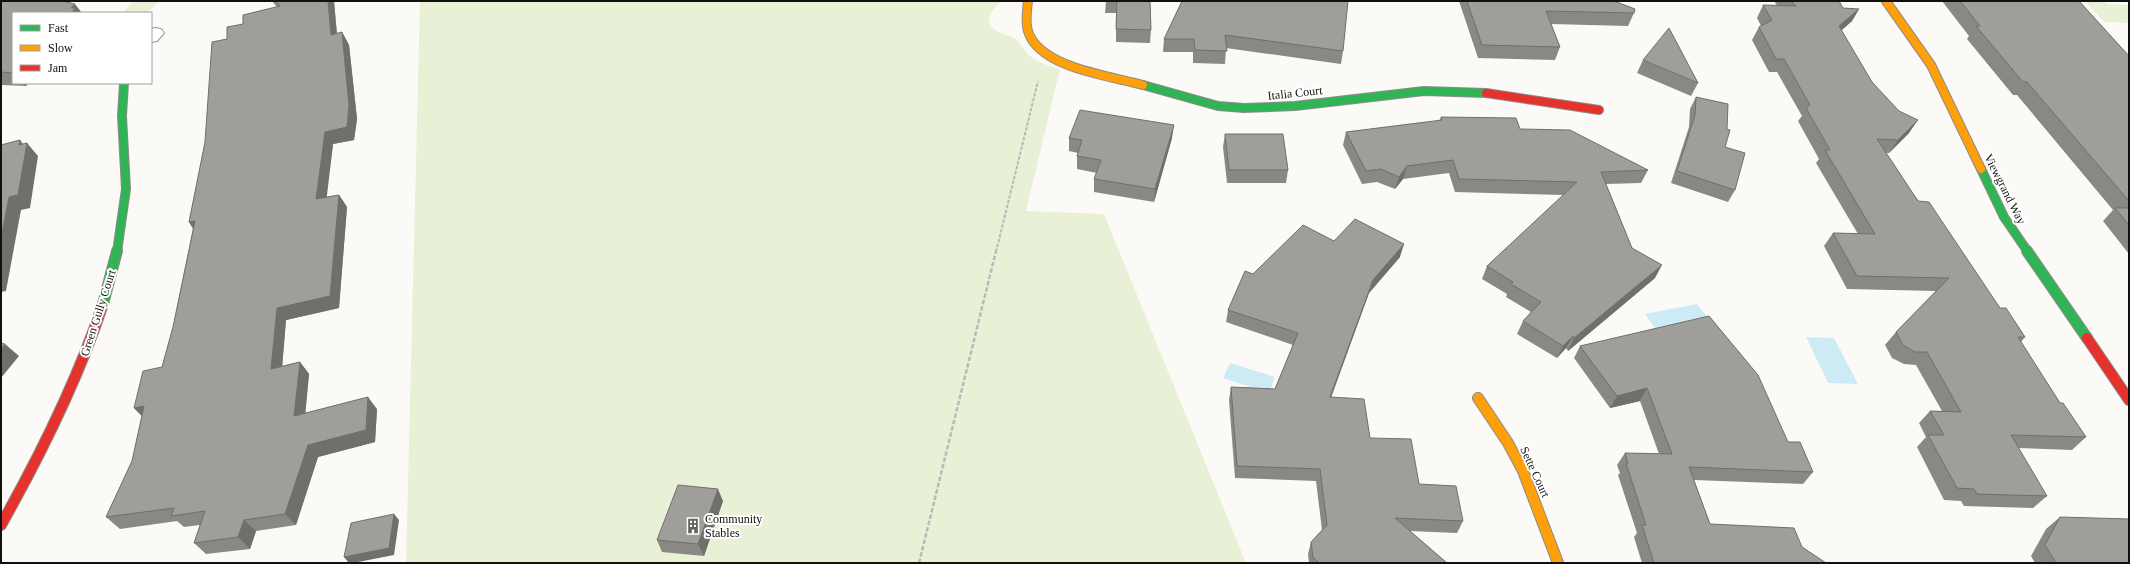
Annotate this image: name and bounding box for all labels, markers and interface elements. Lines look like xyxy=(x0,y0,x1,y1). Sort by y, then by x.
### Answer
legend xyxy=(12,12,152,84)
text: Fast xyxy=(48,21,69,35)
text: Slow xyxy=(48,41,73,55)
text: Jam xyxy=(48,61,68,75)
street label: Italia Court xyxy=(1267,83,1324,103)
street label: Viewgrand Way xyxy=(1981,151,2029,227)
street label: Green Gully Court xyxy=(77,267,119,358)
street label: Sette Court xyxy=(1517,444,1553,500)
place label: Community Stables xyxy=(705,512,762,540)
building icon: Community Stables xyxy=(684,517,702,535)

